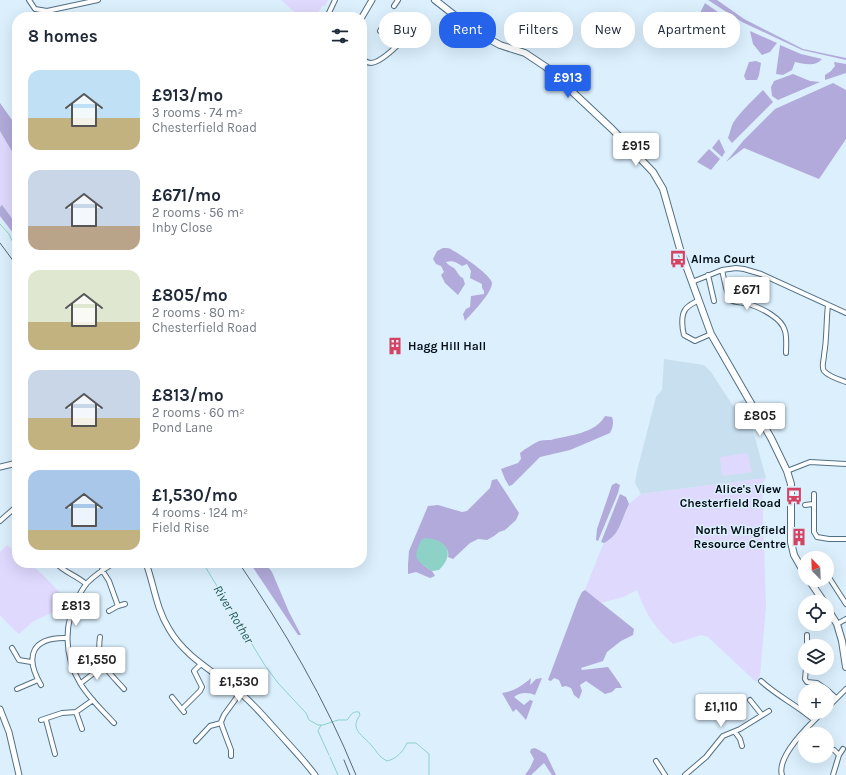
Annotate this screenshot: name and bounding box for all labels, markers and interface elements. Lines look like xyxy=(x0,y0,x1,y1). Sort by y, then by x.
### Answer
chip: Buy xyxy=(379,12,431,48)
chip: Rent xyxy=(439,12,496,48)
chip: Filters xyxy=(504,12,573,48)
chip: New xyxy=(581,12,635,48)
chip: Apartment xyxy=(643,12,740,48)
icon: filters xyxy=(329,25,351,47)
text: 8 homes xyxy=(28,26,98,46)
pin: £913 xyxy=(544,65,592,99)
text: £913 xyxy=(554,70,582,85)
text: £913/mo xyxy=(152,85,223,105)
icon: home xyxy=(60,86,108,134)
text: 3 rooms · 74 m² xyxy=(152,105,243,120)
text: Chesterfield Road xyxy=(152,120,257,135)
pin: £915 xyxy=(612,133,660,167)
text: £915 xyxy=(622,138,650,153)
text: £671/mo xyxy=(152,185,221,205)
icon: home xyxy=(60,186,108,234)
text: 2 rooms · 56 m² xyxy=(152,205,244,220)
text: Inby Close xyxy=(152,220,213,235)
bus stop icon: Alma Court xyxy=(668,249,688,269)
place label: Alma Court xyxy=(691,252,755,266)
pin: £671 xyxy=(723,277,771,311)
text: £671 xyxy=(734,282,760,297)
text: £805/mo xyxy=(152,285,228,305)
icon: home xyxy=(60,286,108,334)
text: 2 rooms · 80 m² xyxy=(152,305,245,320)
text: Chesterfield Road xyxy=(152,320,257,335)
building icon: Hagg Hill Hall xyxy=(385,336,405,356)
place label: Hagg Hill Hall xyxy=(408,339,486,353)
text: £813/mo xyxy=(152,385,224,405)
icon: home xyxy=(60,386,108,434)
pin: £805 xyxy=(736,403,784,437)
text: 2 rooms · 60 m² xyxy=(152,405,245,420)
text: £805 xyxy=(744,408,776,423)
text: Pond Lane xyxy=(152,420,213,435)
place label: Alice's View Chesterfield Road xyxy=(680,482,781,510)
text: £1,530/mo xyxy=(152,485,238,505)
icon: home xyxy=(60,486,108,534)
bus stop icon: Alice's View Chesterfield Road xyxy=(784,486,804,506)
text: 4 rooms · 124 m² xyxy=(152,505,248,520)
text: Field Rise xyxy=(152,520,209,535)
place label: North Wingfield Resource Centre xyxy=(694,523,786,551)
building icon: North Wingfield Resource Centre xyxy=(789,527,809,547)
north arrow xyxy=(798,551,834,587)
map controls xyxy=(798,551,834,763)
water label: River Rother xyxy=(210,582,257,647)
pin: £813 xyxy=(52,593,100,627)
button: locate xyxy=(798,595,834,631)
text: £813 xyxy=(62,598,90,613)
button: layers xyxy=(798,639,834,675)
pin: £1,550 xyxy=(64,647,130,681)
text: £1,550 xyxy=(77,652,117,667)
pin: £1,530 xyxy=(206,669,272,703)
text: £1,530 xyxy=(219,674,259,689)
button: + xyxy=(798,683,834,719)
pin: £1,110 xyxy=(688,694,754,728)
text: £1,110 xyxy=(704,699,738,714)
button: − xyxy=(798,727,834,763)

